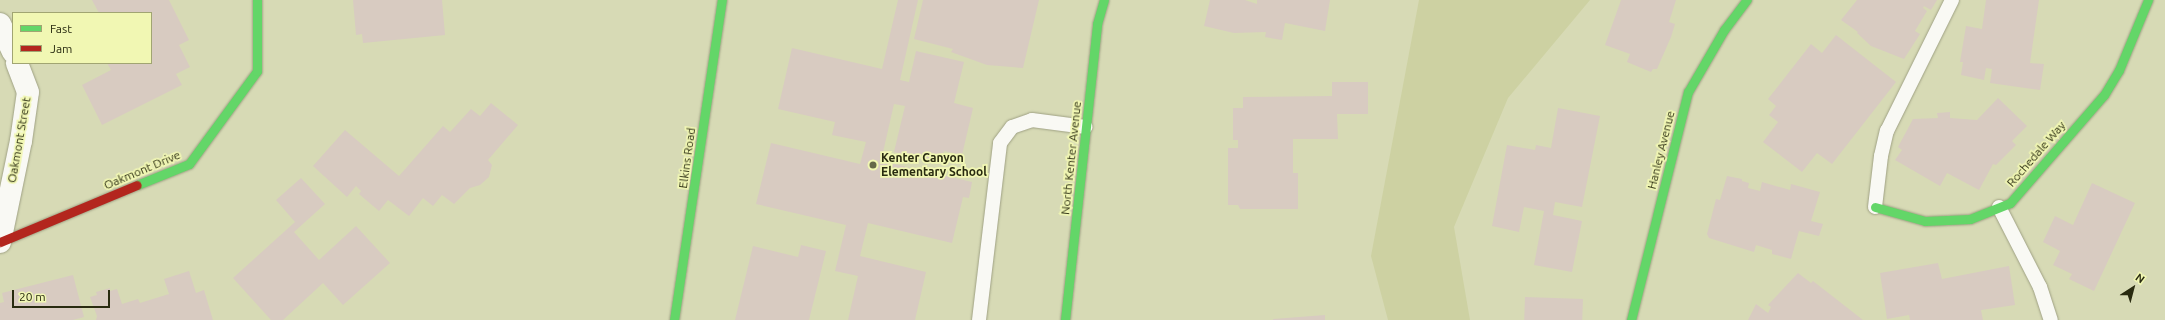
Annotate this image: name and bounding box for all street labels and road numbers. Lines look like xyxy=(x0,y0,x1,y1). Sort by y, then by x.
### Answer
street label: Oakmont Street xyxy=(4,96,34,184)
street label: North Kenter Avenue xyxy=(1058,101,1084,215)
street label: Hanley Avenue xyxy=(1644,109,1678,191)
street label: Rochedale Way xyxy=(2004,118,2068,190)
street label: Elkins Road xyxy=(676,127,698,189)
street label: Oakmont Drive xyxy=(102,147,182,193)

